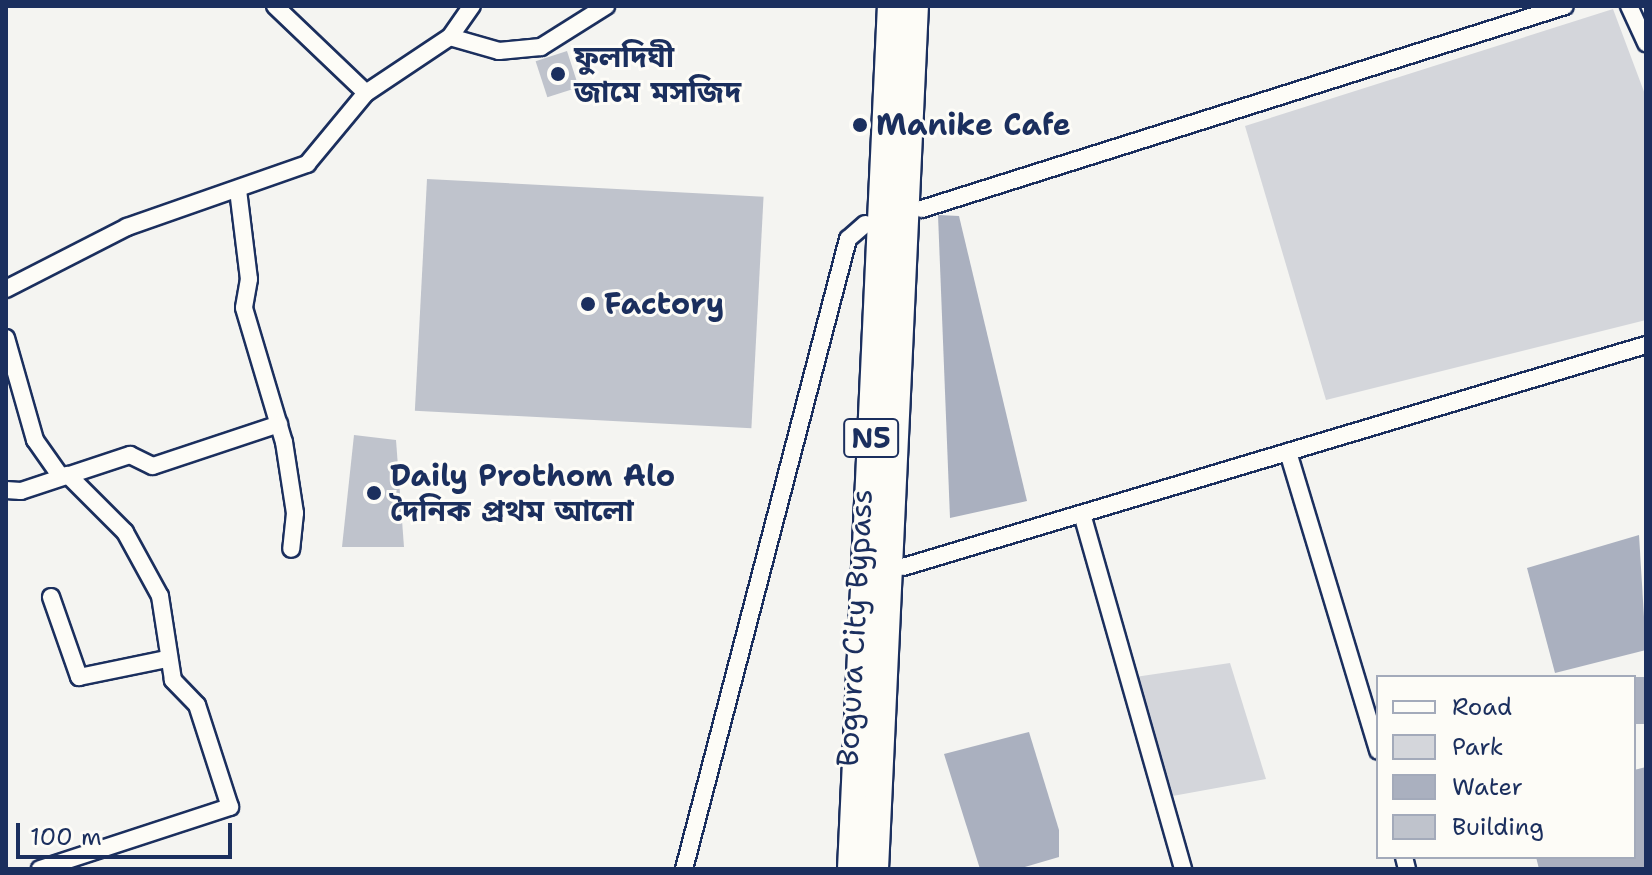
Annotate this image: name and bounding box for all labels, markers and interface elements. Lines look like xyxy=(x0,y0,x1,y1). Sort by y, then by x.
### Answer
place label: ফুলদিঘী জামে মসজিদ xyxy=(574,39,741,110)
marker: ফুলদিঘী জামে মসজিদ xyxy=(549,65,567,83)
place label: Manike Cafe xyxy=(876,107,1071,143)
marker: Manike Cafe xyxy=(851,116,869,134)
place label: Factory xyxy=(604,286,724,322)
marker: Factory xyxy=(579,295,597,313)
road number: N5 xyxy=(843,414,899,462)
place label: Daily Prothom Alo দৈনিক প্রথম আলো xyxy=(390,458,675,528)
marker: Daily Prothom Alo দৈনিক প্রথম আলো xyxy=(365,484,383,502)
street label: Bogura City Bypass xyxy=(830,488,880,768)
legend xyxy=(1376,675,1636,859)
text: Road xyxy=(1452,691,1512,723)
text: Park xyxy=(1452,731,1504,763)
text: Water xyxy=(1452,771,1523,803)
scale bar xyxy=(20,807,236,857)
text: Building xyxy=(1452,811,1544,843)
text: 100 m xyxy=(30,821,102,853)

